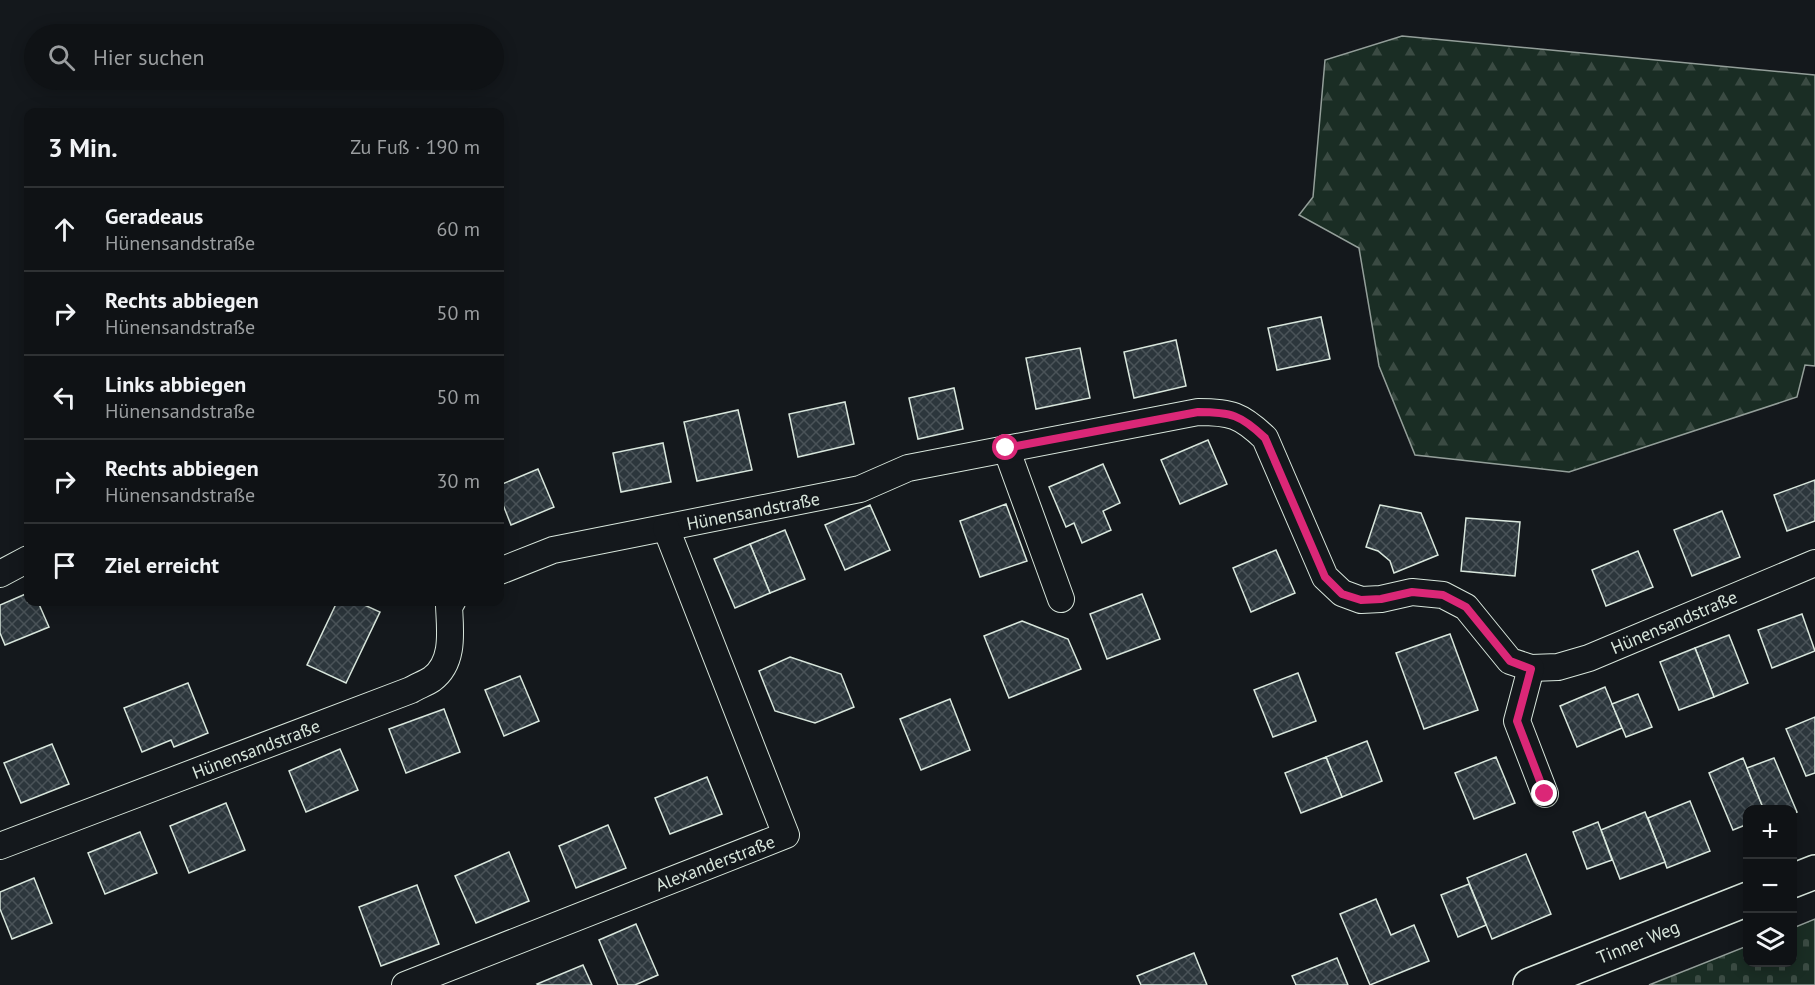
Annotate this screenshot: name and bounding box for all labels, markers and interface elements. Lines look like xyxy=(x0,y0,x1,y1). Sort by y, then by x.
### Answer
search box xyxy=(24,24,504,90)
icon: search xyxy=(45,41,78,74)
text: Hier suchen xyxy=(93,43,205,71)
text: 3 Min. xyxy=(48,131,118,164)
text: Zu Fuß · 190 m xyxy=(350,134,480,160)
text: Geradeaus xyxy=(105,202,203,230)
icon: ahead xyxy=(48,213,81,246)
text: 60 m xyxy=(437,216,480,242)
text: Hünensandstraße xyxy=(105,230,255,256)
text: Rechts abbiegen xyxy=(105,286,259,314)
icon: right xyxy=(48,297,81,330)
text: 50 m xyxy=(437,300,480,326)
text: Hünensandstraße xyxy=(105,314,255,340)
text: Links abbiegen xyxy=(105,370,246,398)
icon: left xyxy=(48,381,81,414)
text: 50 m xyxy=(437,384,480,410)
text: Hünensandstraße xyxy=(105,398,255,424)
route start xyxy=(992,434,1018,460)
text: Rechts abbiegen xyxy=(105,454,259,482)
icon: right xyxy=(48,465,81,498)
text: 30 m xyxy=(437,468,480,494)
text: Hünensandstraße xyxy=(105,482,255,508)
street label: Hünensandstraße xyxy=(684,487,822,535)
icon: arrive xyxy=(48,549,81,582)
text: Ziel erreicht xyxy=(105,551,219,579)
street label: Hünensandstraße xyxy=(1607,585,1741,659)
street label: Hünensandstraße xyxy=(189,714,323,784)
route end xyxy=(1531,780,1557,806)
map controls xyxy=(1743,805,1797,967)
button: + xyxy=(1743,805,1797,859)
street label: Alexanderstraße xyxy=(652,830,778,896)
button: − xyxy=(1743,859,1797,913)
button: layers xyxy=(1743,913,1797,967)
street label: Tinner Weg xyxy=(1593,915,1683,969)

